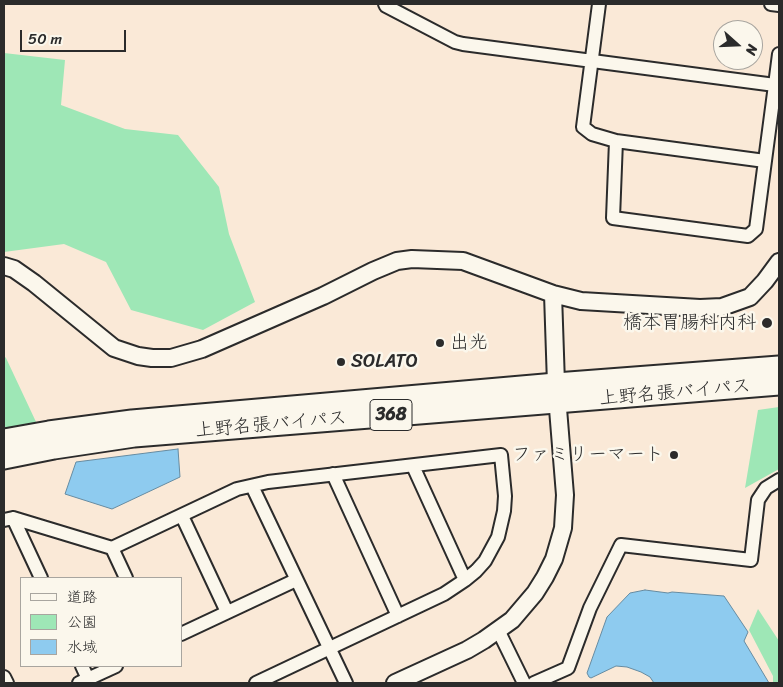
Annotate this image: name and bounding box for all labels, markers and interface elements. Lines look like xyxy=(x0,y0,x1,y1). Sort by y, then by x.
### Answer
scale bar xyxy=(22,20,129,52)
north arrow xyxy=(713,20,763,70)
text: 50 m xyxy=(28,26,62,52)
text: N xyxy=(738,41,765,59)
place label: 橋本胃腸科内科 xyxy=(623,312,756,334)
marker: 橋本胃腸科内科 xyxy=(760,316,774,330)
place label: 出光 xyxy=(450,332,488,354)
marker: 出光 xyxy=(434,337,446,349)
place label: SOLATO xyxy=(351,351,418,373)
marker: SOLATO xyxy=(335,356,347,368)
street label: 上野名張バイパス xyxy=(598,375,752,411)
road number: 368 xyxy=(370,400,412,430)
street label: 上野名張バイパス xyxy=(194,407,348,443)
place label: ファミリーマート xyxy=(512,444,664,466)
marker: ファミリーマート xyxy=(668,449,680,461)
legend xyxy=(20,577,182,667)
text: 道路 xyxy=(67,584,97,610)
text: 公園 xyxy=(67,609,97,635)
text: 水域 xyxy=(67,634,97,660)

